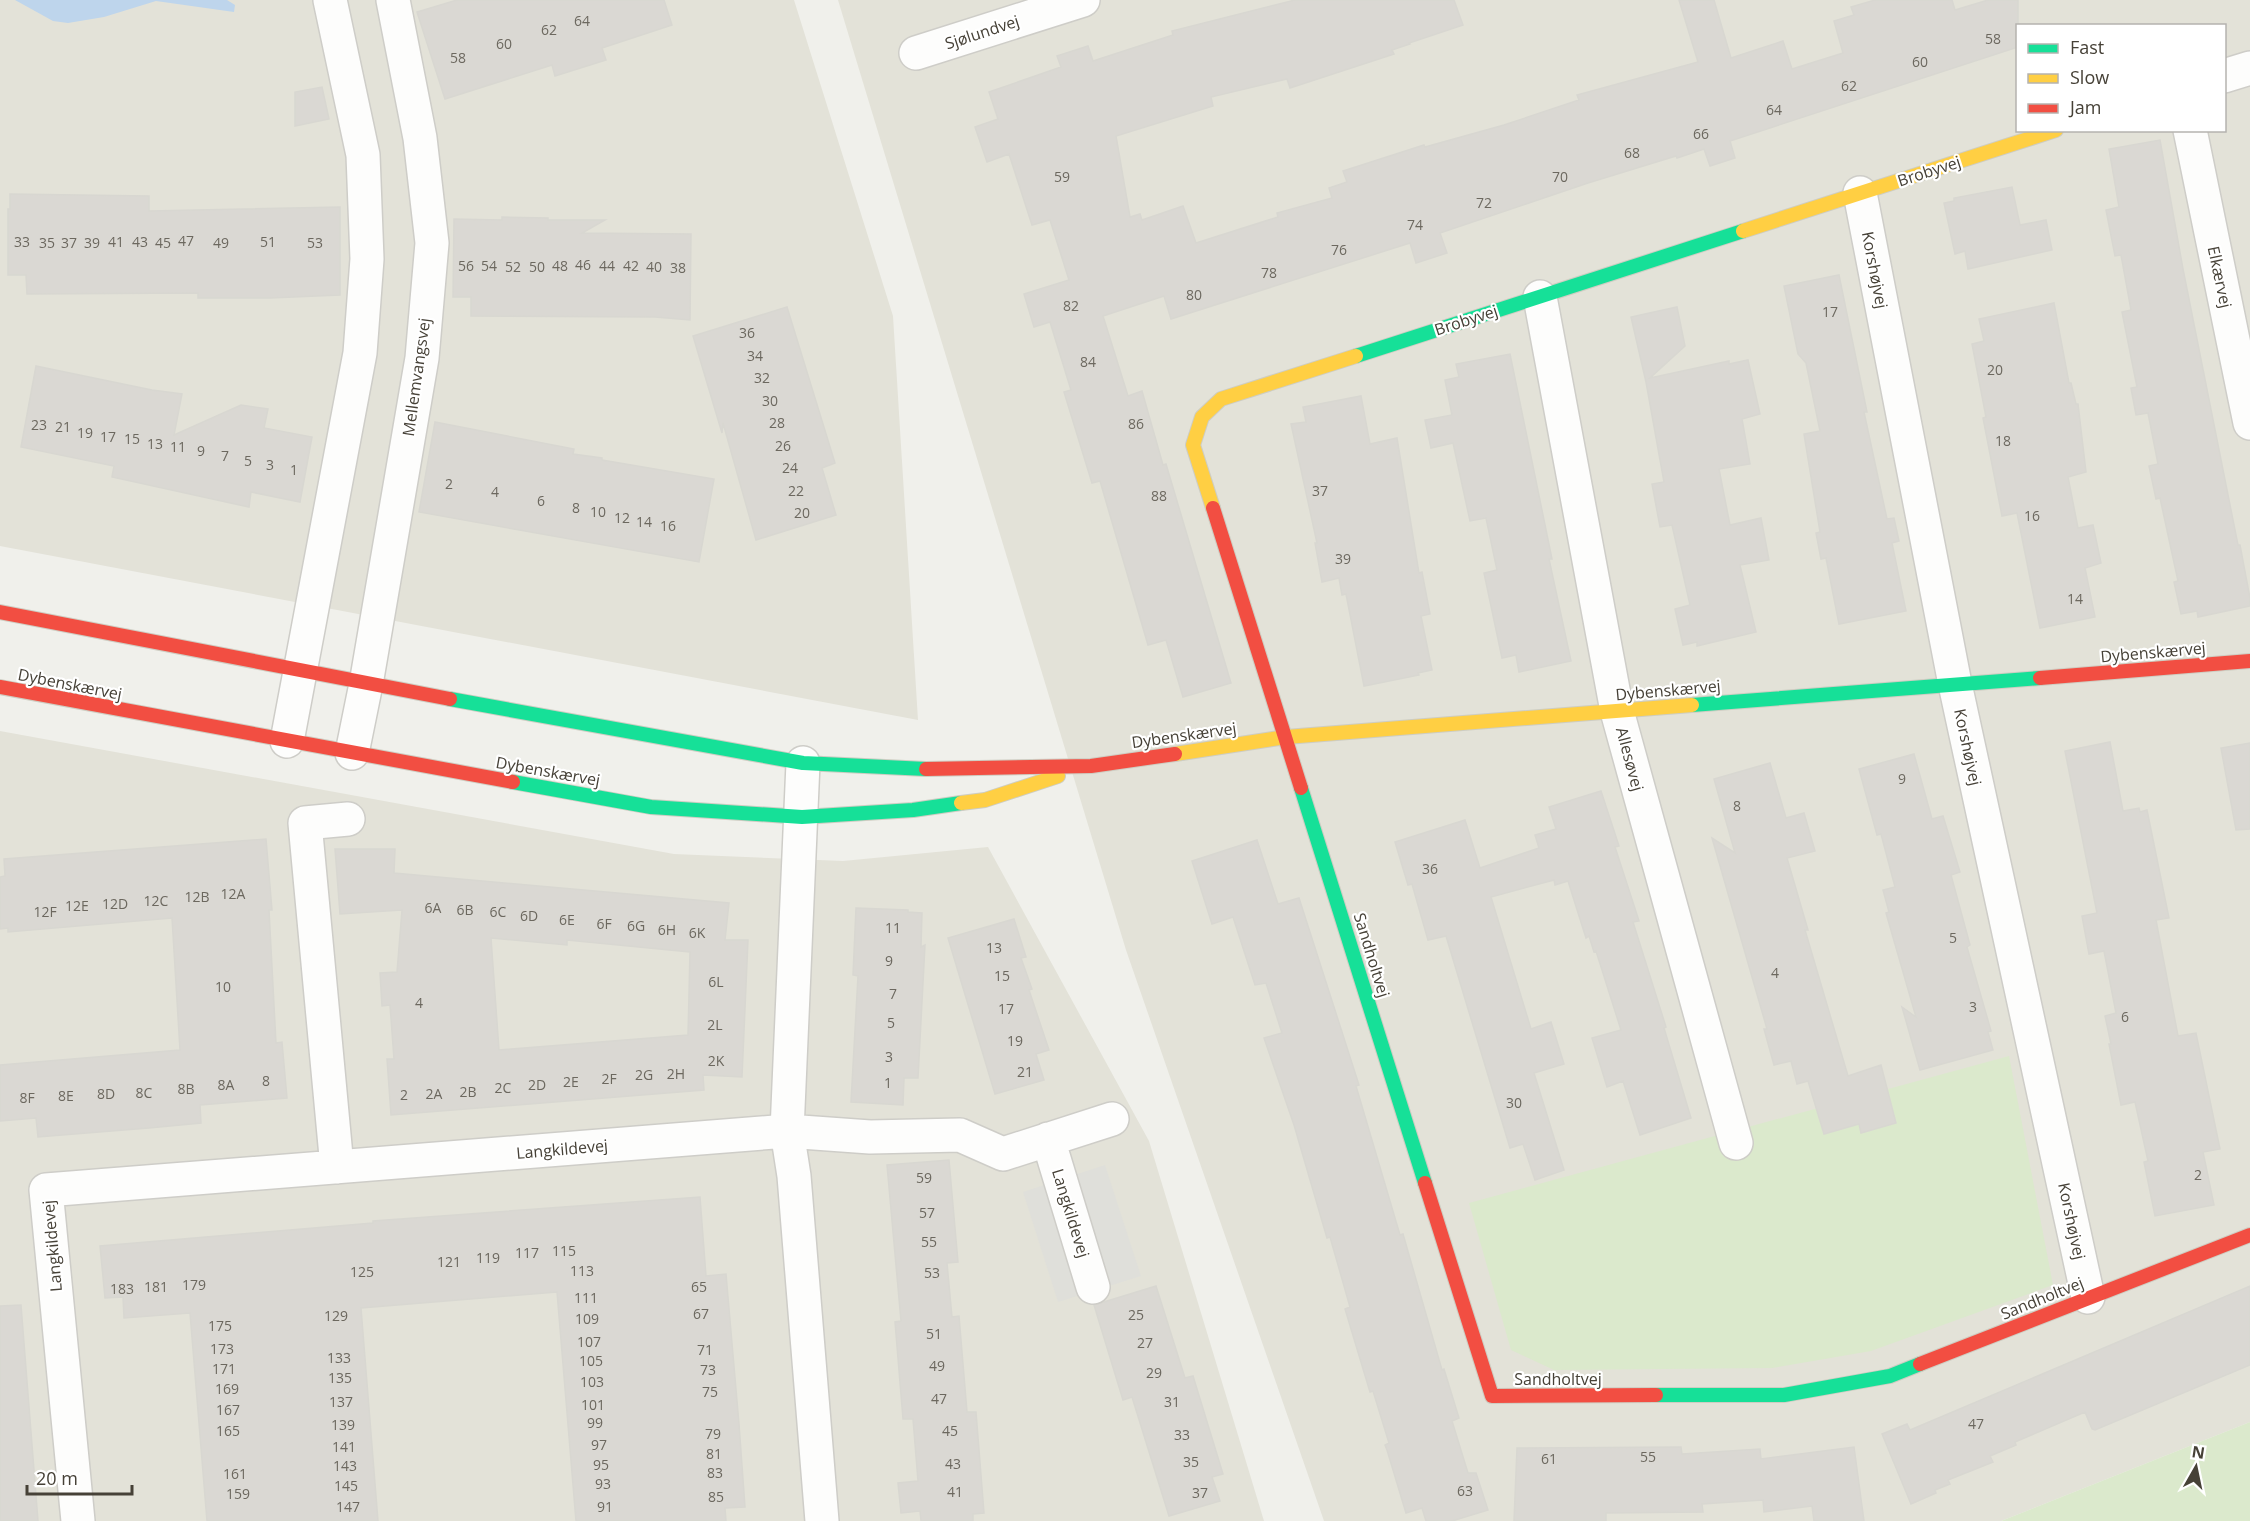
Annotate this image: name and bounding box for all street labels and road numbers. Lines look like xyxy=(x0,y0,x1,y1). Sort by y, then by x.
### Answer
street label: Sjølundvej xyxy=(942,10,1022,54)
street label: Brobyvej xyxy=(1895,150,1963,192)
street label: Korshøjvej xyxy=(1857,230,1893,310)
street label: Elkærvej xyxy=(2203,244,2237,310)
street label: Brobyvej xyxy=(1432,299,1500,341)
street label: Mellemvangsvej xyxy=(397,316,435,438)
street label: Dybenskærvej xyxy=(2099,636,2207,668)
street label: Dybenskærvej xyxy=(16,663,124,705)
street label: Dybenskærvej xyxy=(1614,674,1722,706)
street label: Korshøjvej xyxy=(1949,707,1987,787)
street label: Dybenskærvej xyxy=(1130,717,1238,753)
street label: Allesøvej xyxy=(1611,725,1649,793)
street label: Dybenskærvej xyxy=(494,751,602,791)
street label: Sandholtvej xyxy=(1349,910,1395,1000)
street label: Langkildevej xyxy=(515,1134,609,1164)
street label: Langkildevej xyxy=(1047,1166,1095,1260)
street label: Korshøjvej xyxy=(2053,1181,2091,1261)
street label: Langkildevej xyxy=(37,1199,67,1293)
street label: Sandholtvej xyxy=(1997,1271,2087,1325)
street label: Sandholtvej xyxy=(1514,1368,1602,1390)

